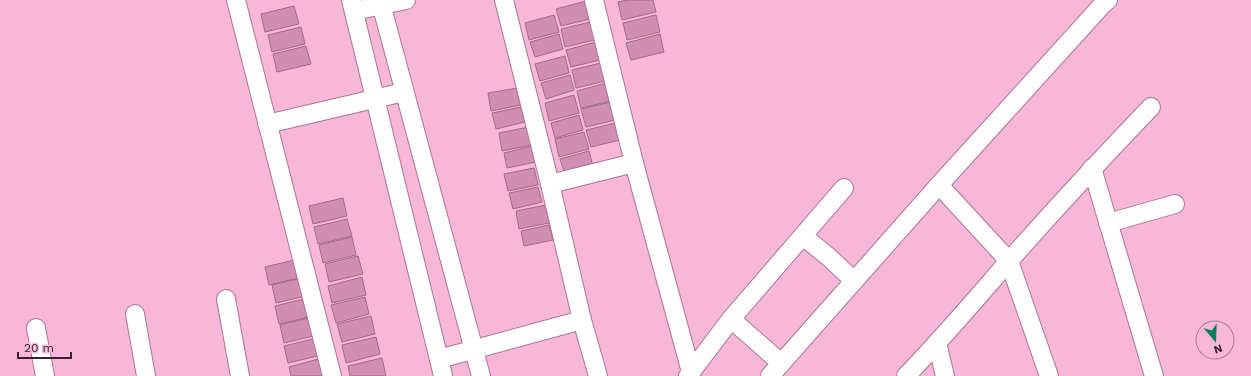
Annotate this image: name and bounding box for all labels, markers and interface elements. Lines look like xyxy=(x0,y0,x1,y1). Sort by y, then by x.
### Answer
north arrow xyxy=(1195,320,1235,360)
scale bar xyxy=(18,334,71,360)
text: 20 m xyxy=(24,341,54,355)
text: N xyxy=(1212,342,1224,356)

